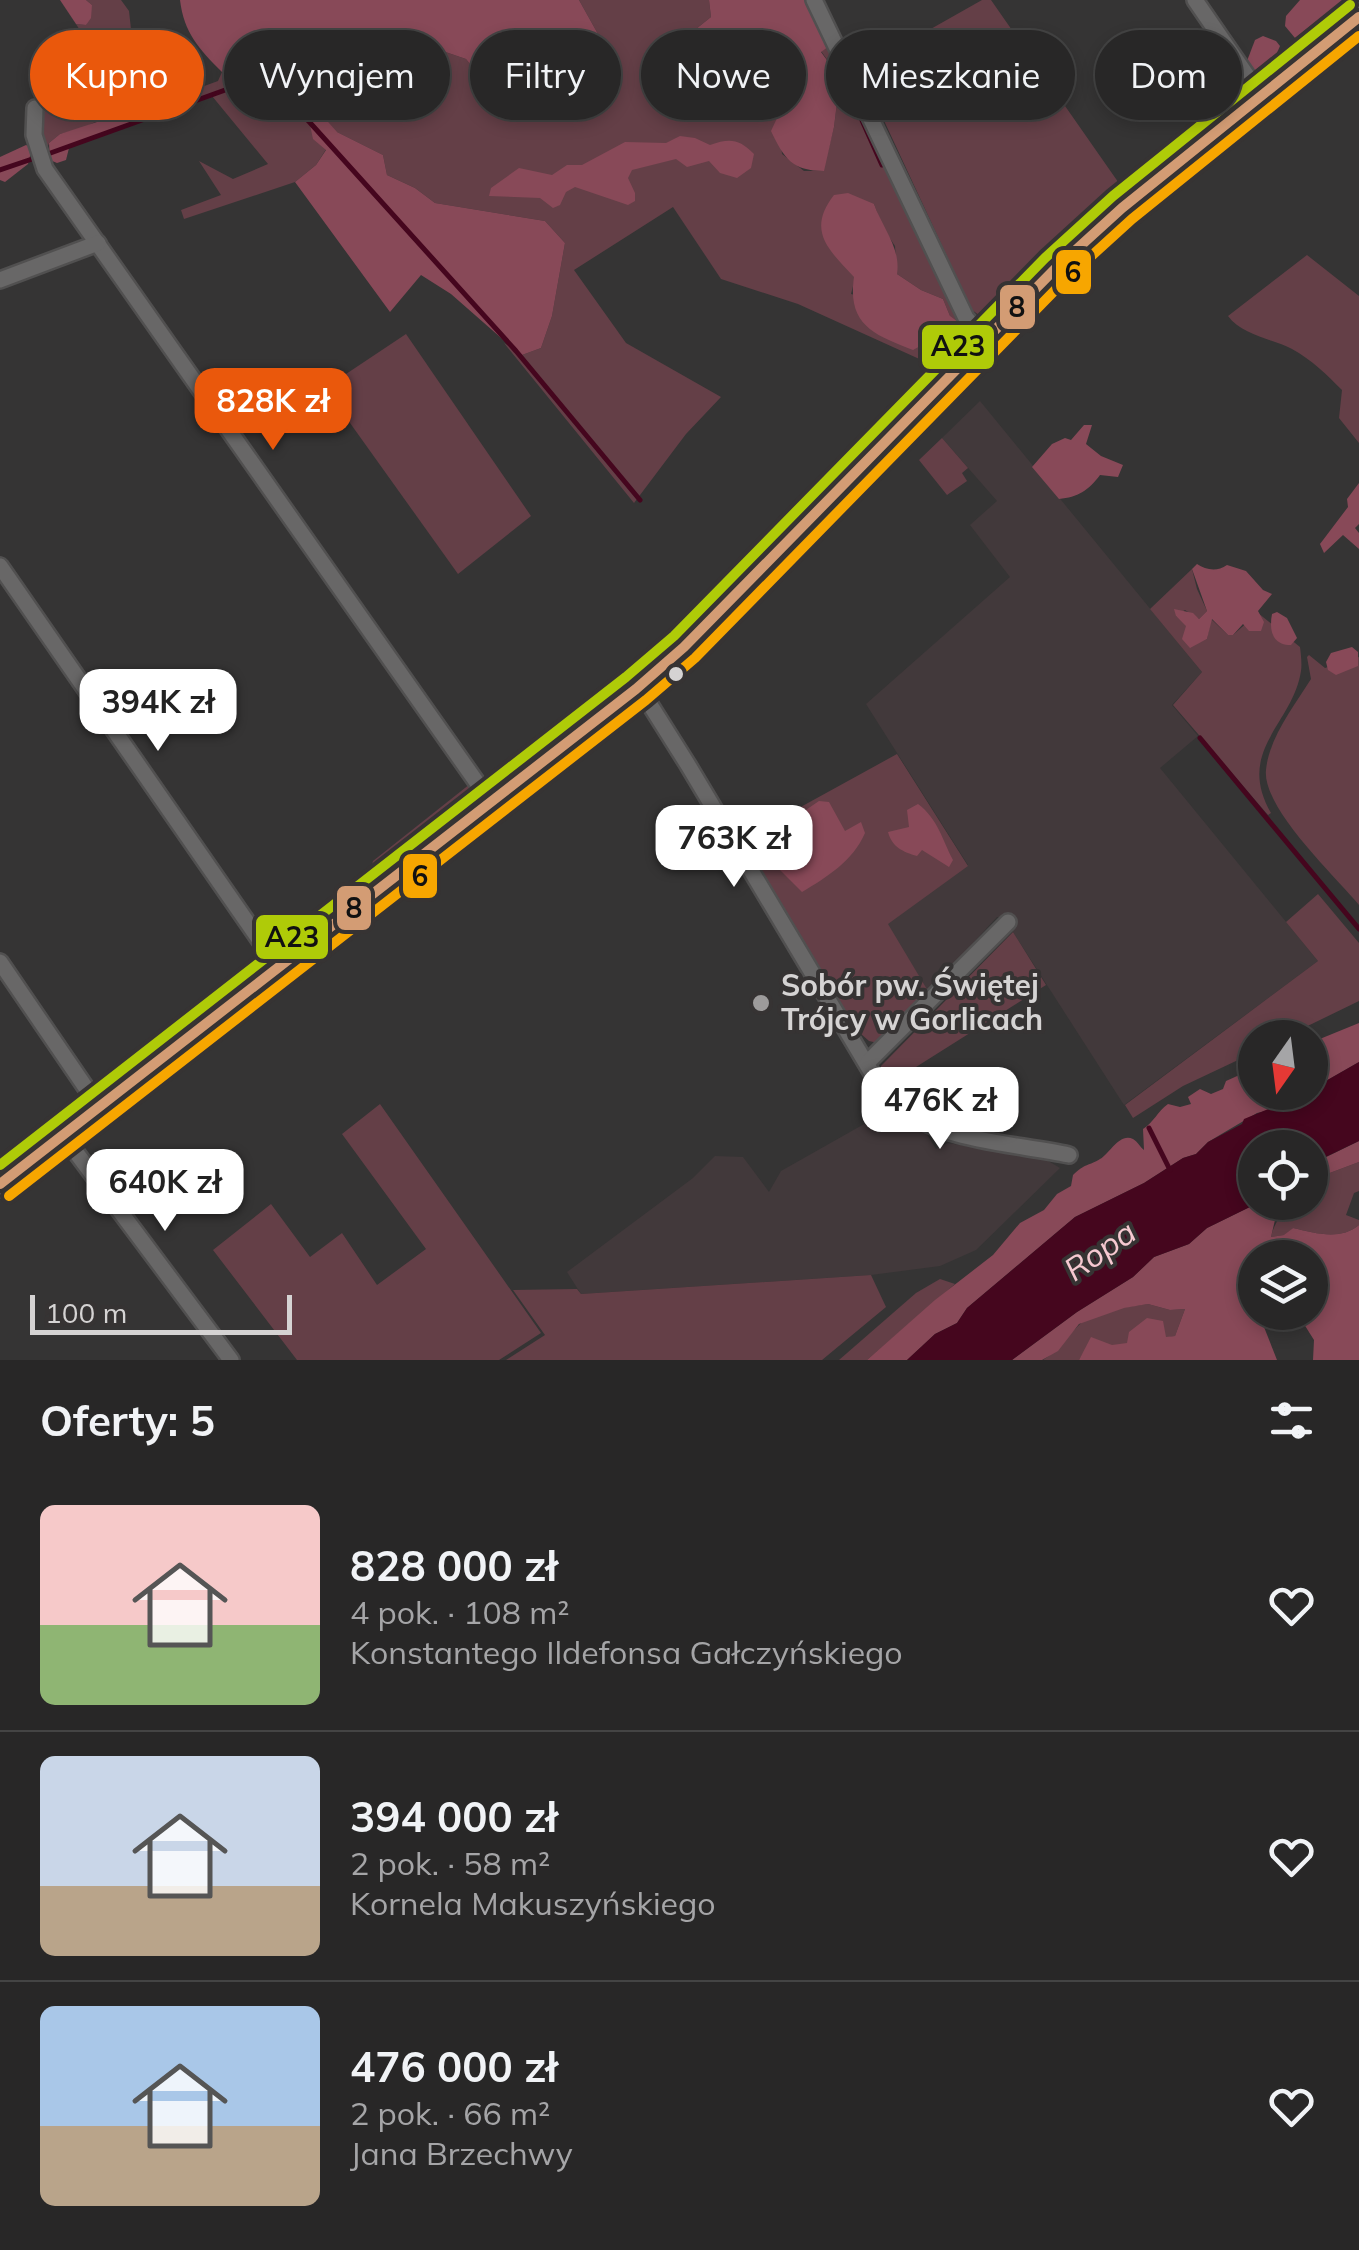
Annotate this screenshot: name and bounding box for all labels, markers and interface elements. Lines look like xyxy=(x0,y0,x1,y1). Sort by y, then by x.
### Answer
chip: Kupno xyxy=(30,30,204,120)
chip: Wynajem xyxy=(224,30,450,120)
chip: Filtry xyxy=(470,30,621,120)
chip: Nowe xyxy=(641,30,806,120)
chip: Mieszkanie xyxy=(826,30,1075,120)
chip: Dom xyxy=(1095,30,1242,120)
line badge: 6 xyxy=(1054,248,1093,296)
text: 6 xyxy=(1065,254,1081,289)
line badge: 8 xyxy=(998,283,1037,331)
text: 8 xyxy=(1009,289,1025,324)
line badge: A23 xyxy=(920,323,996,371)
text: A23 xyxy=(931,328,985,363)
pin: 828K zł xyxy=(181,368,365,453)
text: 828K zł xyxy=(217,380,329,420)
unlabelled marker xyxy=(666,664,686,684)
pin: 394K zł xyxy=(66,669,250,754)
text: 394K zł xyxy=(102,681,214,721)
pin: 763K zł xyxy=(642,805,826,890)
text: 763K zł xyxy=(678,817,790,857)
line badge: 6 xyxy=(401,852,439,900)
text: 6 xyxy=(412,858,428,893)
line badge: 8 xyxy=(335,884,373,932)
text: 8 xyxy=(346,890,362,925)
line badge: A23 xyxy=(254,913,330,961)
text: A23 xyxy=(265,919,319,954)
place label: Sobór pw. Świętej Trójcy w Gorlicach xyxy=(781,966,1043,1038)
marker: Sobór pw. Świętej Trójcy w Gorlicach xyxy=(750,992,772,1014)
north arrow xyxy=(1238,1020,1328,1110)
map controls xyxy=(1238,1020,1328,1330)
pin: 476K zł xyxy=(848,1067,1032,1152)
text: 476K zł xyxy=(884,1079,996,1119)
button: locate xyxy=(1238,1130,1328,1220)
pin: 640K zł xyxy=(73,1149,257,1234)
text: 640K zł xyxy=(109,1161,221,1201)
water label: Ropa xyxy=(1056,1211,1143,1289)
button: layers xyxy=(1238,1240,1328,1330)
scale bar xyxy=(30,1290,292,1334)
text: 100 m xyxy=(45,1295,127,1330)
icon: filters xyxy=(1264,1393,1319,1448)
text: Oferty: 5 xyxy=(40,1394,215,1447)
text: 828 000 zł xyxy=(350,1539,557,1592)
icon: home xyxy=(120,1545,240,1665)
icon: heart xyxy=(1264,1578,1319,1633)
text: 4 pok. · 108 m² xyxy=(350,1592,569,1632)
text: Konstantego Ildefonsa Gałczyńskiego xyxy=(350,1632,903,1672)
text: 394 000 zł xyxy=(350,1790,557,1843)
icon: home xyxy=(120,1796,240,1916)
icon: heart xyxy=(1264,1829,1319,1884)
text: 2 pok. · 58 m² xyxy=(350,1843,550,1883)
text: Kornela Makuszyńskiego xyxy=(350,1883,716,1923)
text: 476 000 zł xyxy=(350,2040,557,2093)
icon: home xyxy=(120,2046,240,2166)
icon: heart xyxy=(1264,2079,1319,2134)
text: 2 pok. · 66 m² xyxy=(350,2093,550,2133)
text: Jana Brzechwy xyxy=(350,2133,573,2173)

